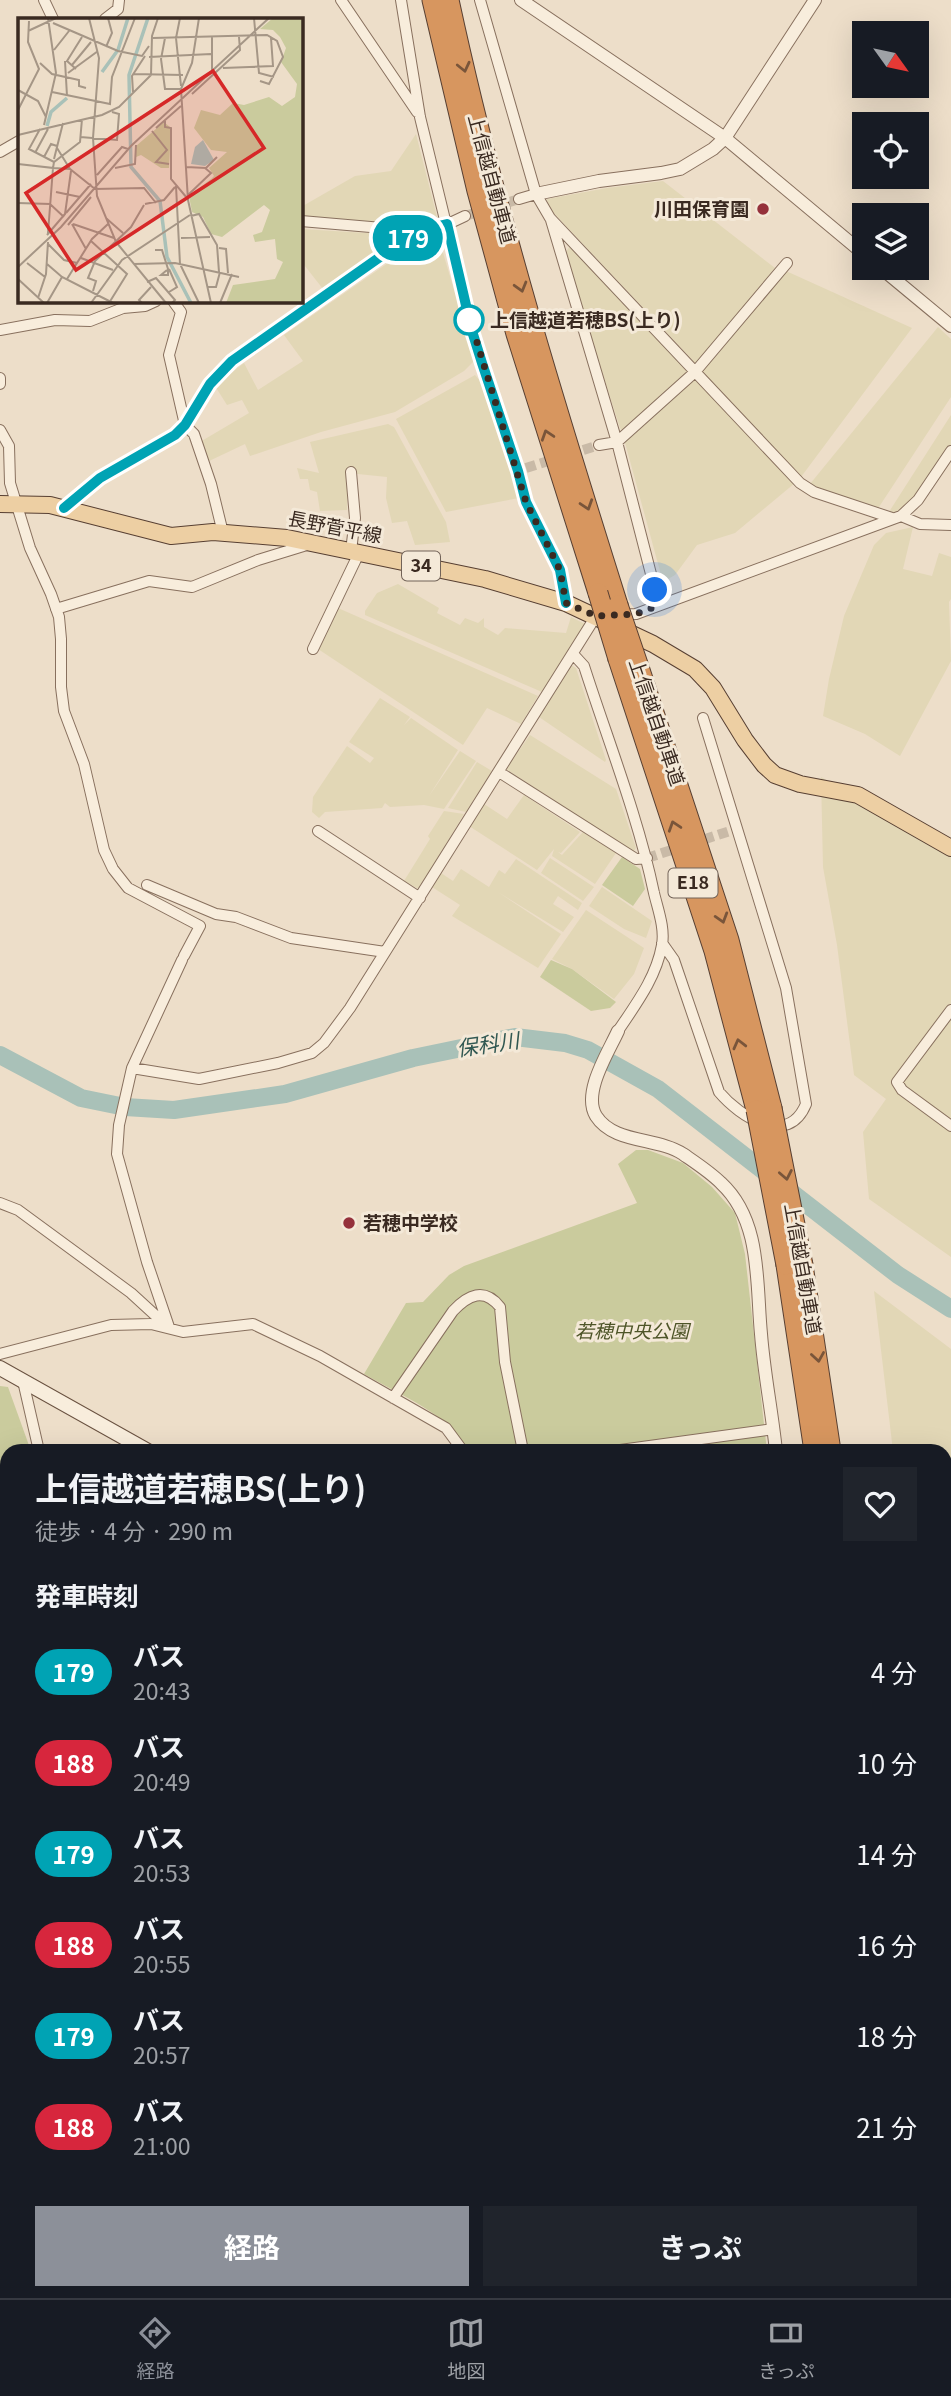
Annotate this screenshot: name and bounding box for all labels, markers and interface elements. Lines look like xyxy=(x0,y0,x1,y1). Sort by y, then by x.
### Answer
inset map xyxy=(18,18,303,303)
north arrow xyxy=(852,21,929,98)
map controls xyxy=(852,21,929,280)
one-way arrow xyxy=(456,61,470,73)
street label: 上信越自動車道 xyxy=(463,111,524,246)
button: locate xyxy=(852,112,929,189)
place label: 川田保育園 xyxy=(654,194,749,221)
marker: 川田保育園 xyxy=(755,201,771,217)
button: layers xyxy=(852,203,929,280)
line badge: 179 xyxy=(368,215,448,261)
text: 179 xyxy=(387,220,429,255)
one-way arrow xyxy=(513,281,528,293)
marker: 上信越道若穂BS(上り) xyxy=(454,305,484,335)
place label: 上信越道若穂BS(上り) xyxy=(490,305,681,332)
one-way arrow xyxy=(541,429,555,441)
one-way arrow xyxy=(578,498,593,510)
street label: 長野菅平線 xyxy=(286,503,384,548)
road number: 34 xyxy=(402,552,440,580)
your location xyxy=(637,572,672,607)
street label: 上信越自動車道 xyxy=(624,654,693,789)
one-way arrow xyxy=(668,820,682,833)
road number: E18 xyxy=(668,868,718,898)
one-way arrow xyxy=(713,911,728,923)
water label: 保科川 xyxy=(454,1024,523,1062)
one-way arrow xyxy=(733,1038,747,1050)
one-way arrow xyxy=(778,1169,793,1181)
street label: 上信越自動車道 xyxy=(780,1201,829,1337)
place label: 若穂中学校 xyxy=(363,1208,458,1235)
marker: 若穂中学校 xyxy=(341,1215,357,1231)
park label: 若穂中央公園 xyxy=(575,1316,692,1343)
one-way arrow xyxy=(810,1351,825,1363)
text: 上信越道若穂BS(上り) xyxy=(35,1463,366,1511)
button: heart xyxy=(843,1467,917,1541)
text: 徒歩 · 4 分 · 290 m xyxy=(35,1513,233,1547)
text: 発車時刻 xyxy=(35,1576,139,1613)
text: バス xyxy=(133,1636,185,1673)
text: 4 分 xyxy=(871,1653,917,1690)
text: 179 xyxy=(52,1654,95,1689)
text: 20:43 xyxy=(133,1673,190,1707)
text: バス xyxy=(133,1727,185,1764)
text: 10 分 xyxy=(856,1744,917,1781)
text: 188 xyxy=(52,1745,95,1780)
text: 20:49 xyxy=(133,1764,190,1798)
text: バス xyxy=(133,1818,185,1855)
text: 14 分 xyxy=(856,1835,917,1872)
text: 179 xyxy=(52,1836,95,1871)
text: 20:53 xyxy=(133,1855,190,1889)
text: バス xyxy=(133,1909,185,1946)
text: 16 分 xyxy=(856,1926,917,1963)
text: 188 xyxy=(52,1927,95,1962)
text: 20:55 xyxy=(133,1946,190,1980)
text: バス xyxy=(133,2000,185,2037)
text: 18 分 xyxy=(856,2017,917,2054)
text: 179 xyxy=(52,2018,95,2053)
text: 20:57 xyxy=(133,2037,190,2071)
text: バス xyxy=(133,2091,185,2128)
text: 21 分 xyxy=(856,2108,917,2145)
text: 188 xyxy=(52,2109,95,2144)
text: 21:00 xyxy=(133,2128,190,2162)
button: 経路 xyxy=(35,2206,469,2286)
button: きっぷ xyxy=(483,2206,917,2286)
tab: 経路 xyxy=(136,2314,174,2383)
tab: 地図 xyxy=(447,2314,485,2383)
tab: きっぷ xyxy=(758,2314,815,2383)

